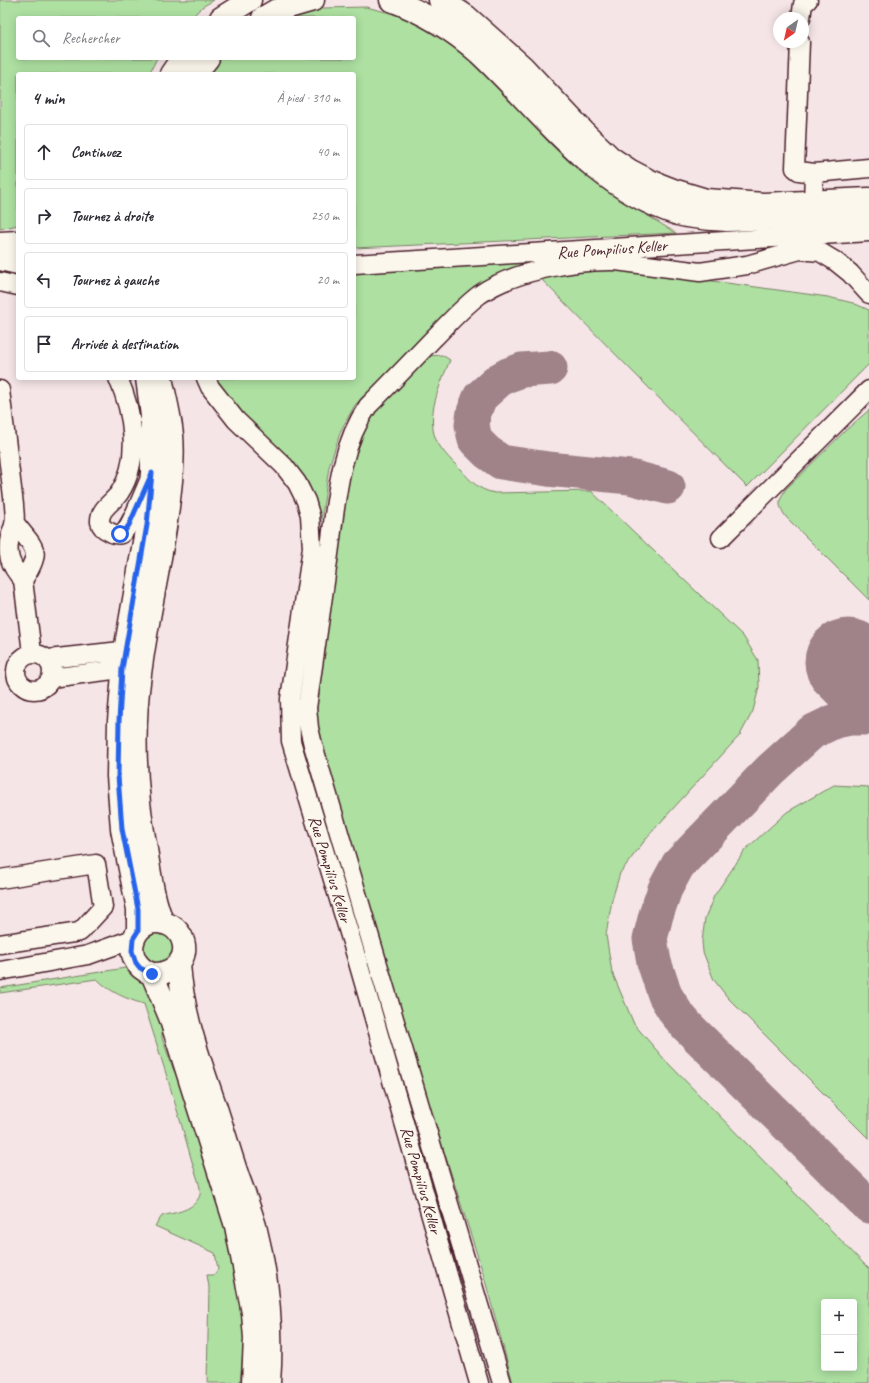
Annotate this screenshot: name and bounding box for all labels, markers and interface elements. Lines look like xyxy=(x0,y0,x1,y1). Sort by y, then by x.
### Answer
north arrow xyxy=(773,12,809,48)
search box xyxy=(16,16,356,60)
icon: search xyxy=(30,27,52,49)
text: Rechercher xyxy=(62,29,120,48)
text: 4 min xyxy=(32,88,65,109)
text: À pied · 310 m xyxy=(277,90,340,106)
icon: ahead xyxy=(33,141,55,163)
text: Continuez xyxy=(71,143,121,162)
text: 40 m xyxy=(317,144,339,160)
icon: right xyxy=(33,205,55,227)
text: Tournez à droite xyxy=(71,207,153,226)
text: 250 m xyxy=(311,208,339,224)
street label: Rue Pompilius Keller xyxy=(556,235,670,263)
icon: left xyxy=(33,269,55,291)
text: Tournez à gauche xyxy=(71,271,158,290)
text: 20 m xyxy=(317,272,339,288)
icon: arrive xyxy=(33,333,55,355)
text: Arrivée à destination xyxy=(71,335,179,354)
route start xyxy=(111,525,129,543)
street label: Rue Pompilius Keller xyxy=(304,813,357,927)
route end xyxy=(143,965,161,983)
street label: Rue Pompilius Keller xyxy=(396,1124,447,1238)
map controls xyxy=(821,1299,857,1371)
button: + xyxy=(821,1299,857,1335)
button: − xyxy=(821,1335,857,1371)

